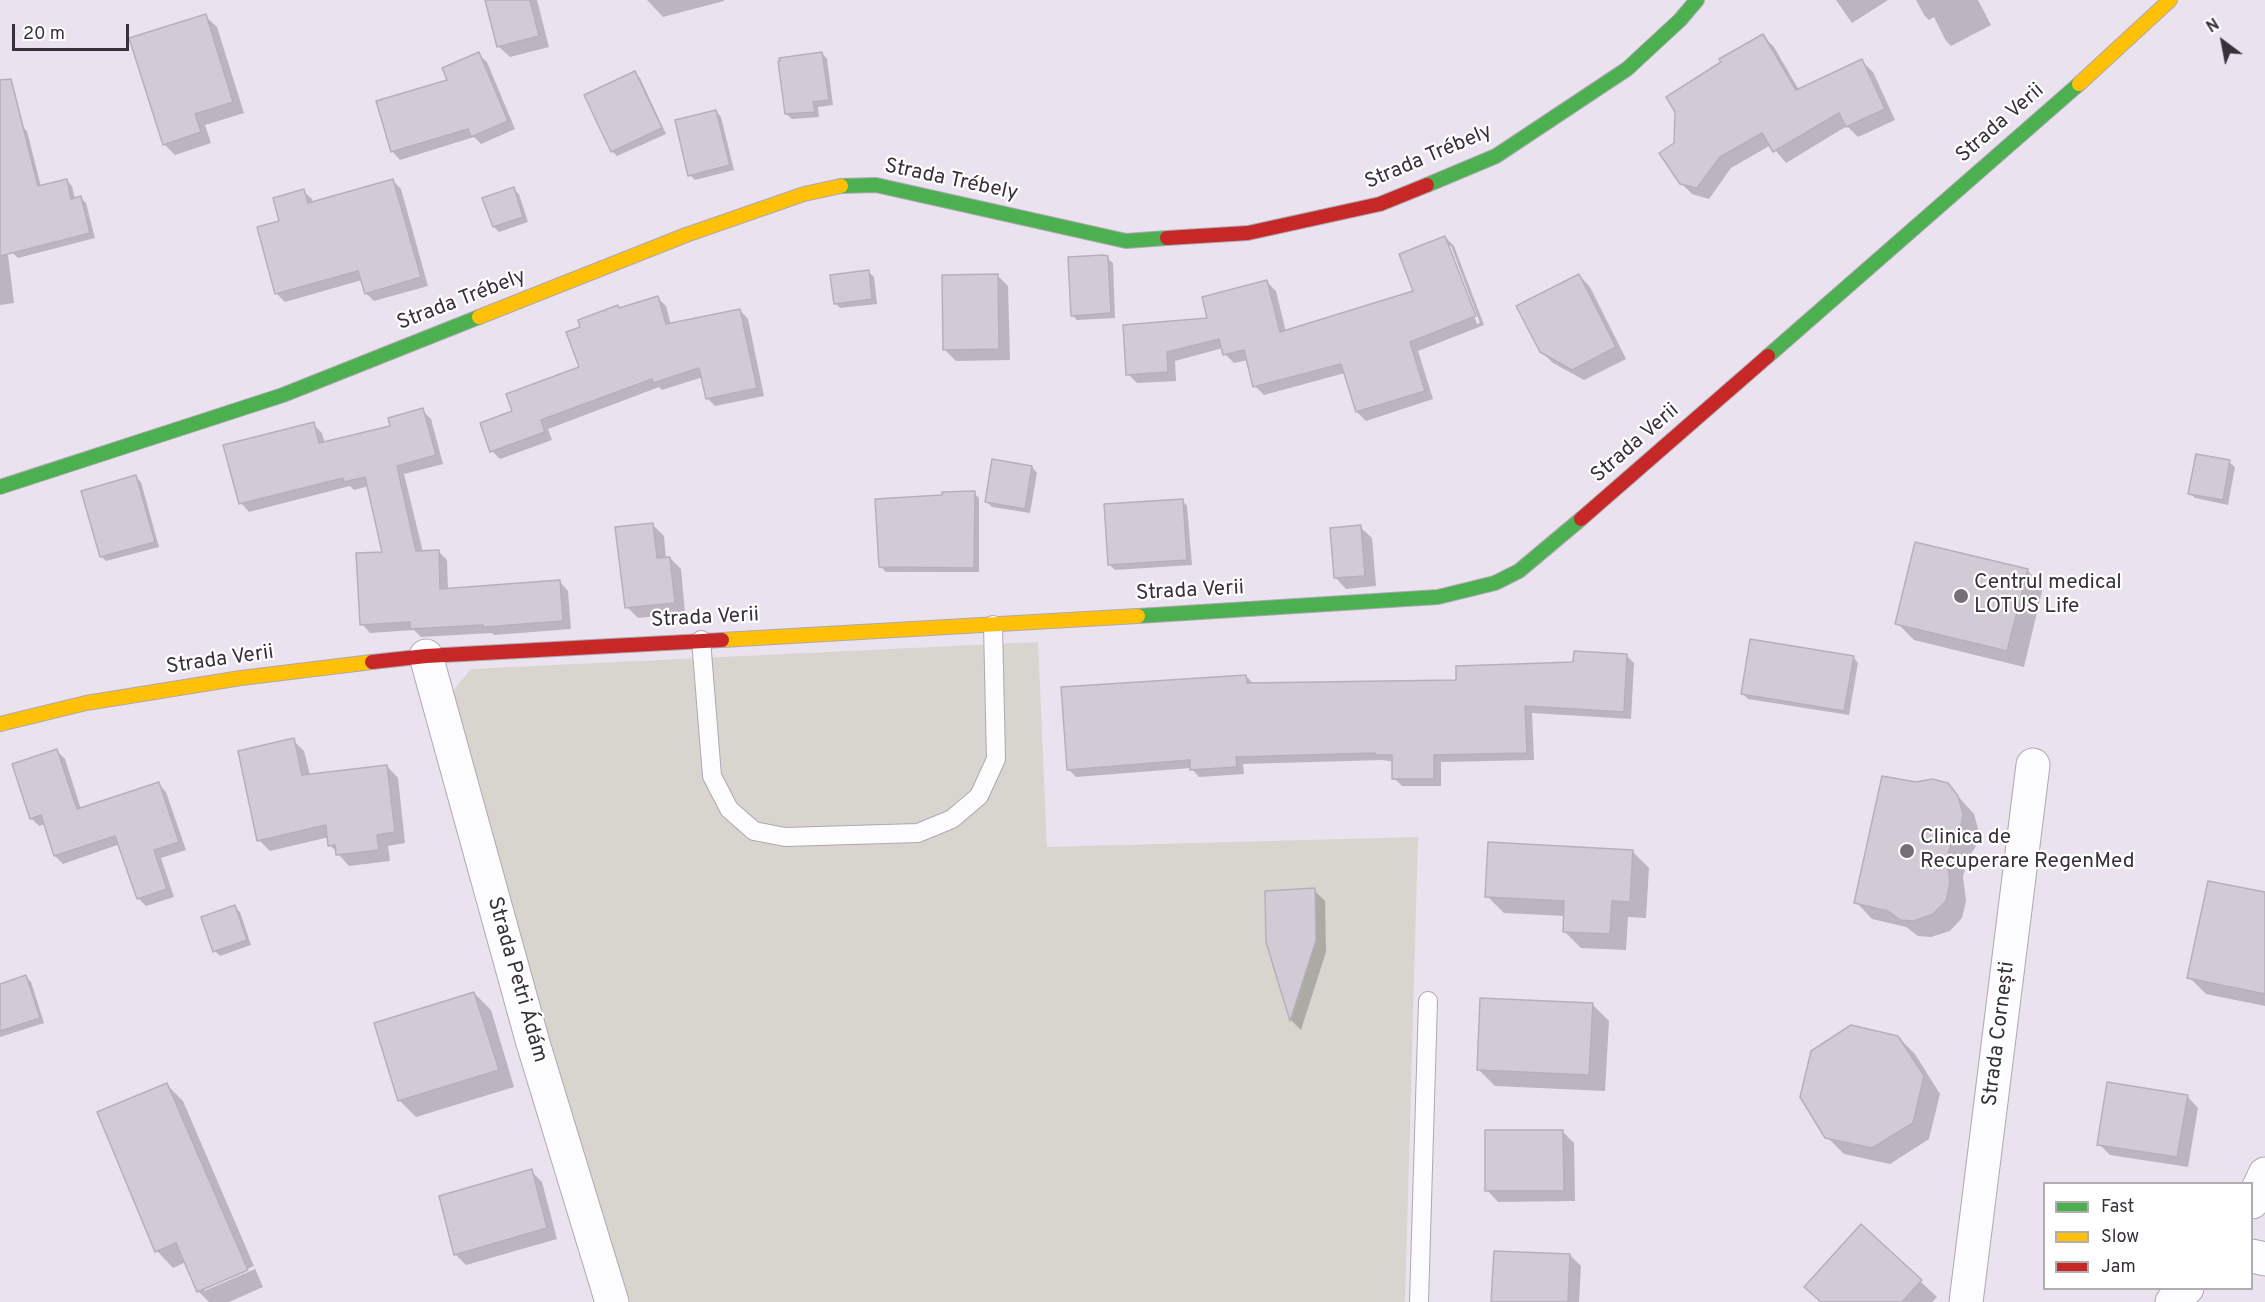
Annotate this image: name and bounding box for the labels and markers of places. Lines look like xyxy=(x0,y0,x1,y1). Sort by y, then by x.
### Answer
place label: Centrul medical LOTUS Life xyxy=(1974,571,2122,621)
marker: Centrul medical LOTUS Life xyxy=(1952,587,1970,605)
place label: Clinica de Recuperare RegenMed xyxy=(1920,826,2135,876)
marker: Clinica de Recuperare RegenMed xyxy=(1898,842,1916,860)

